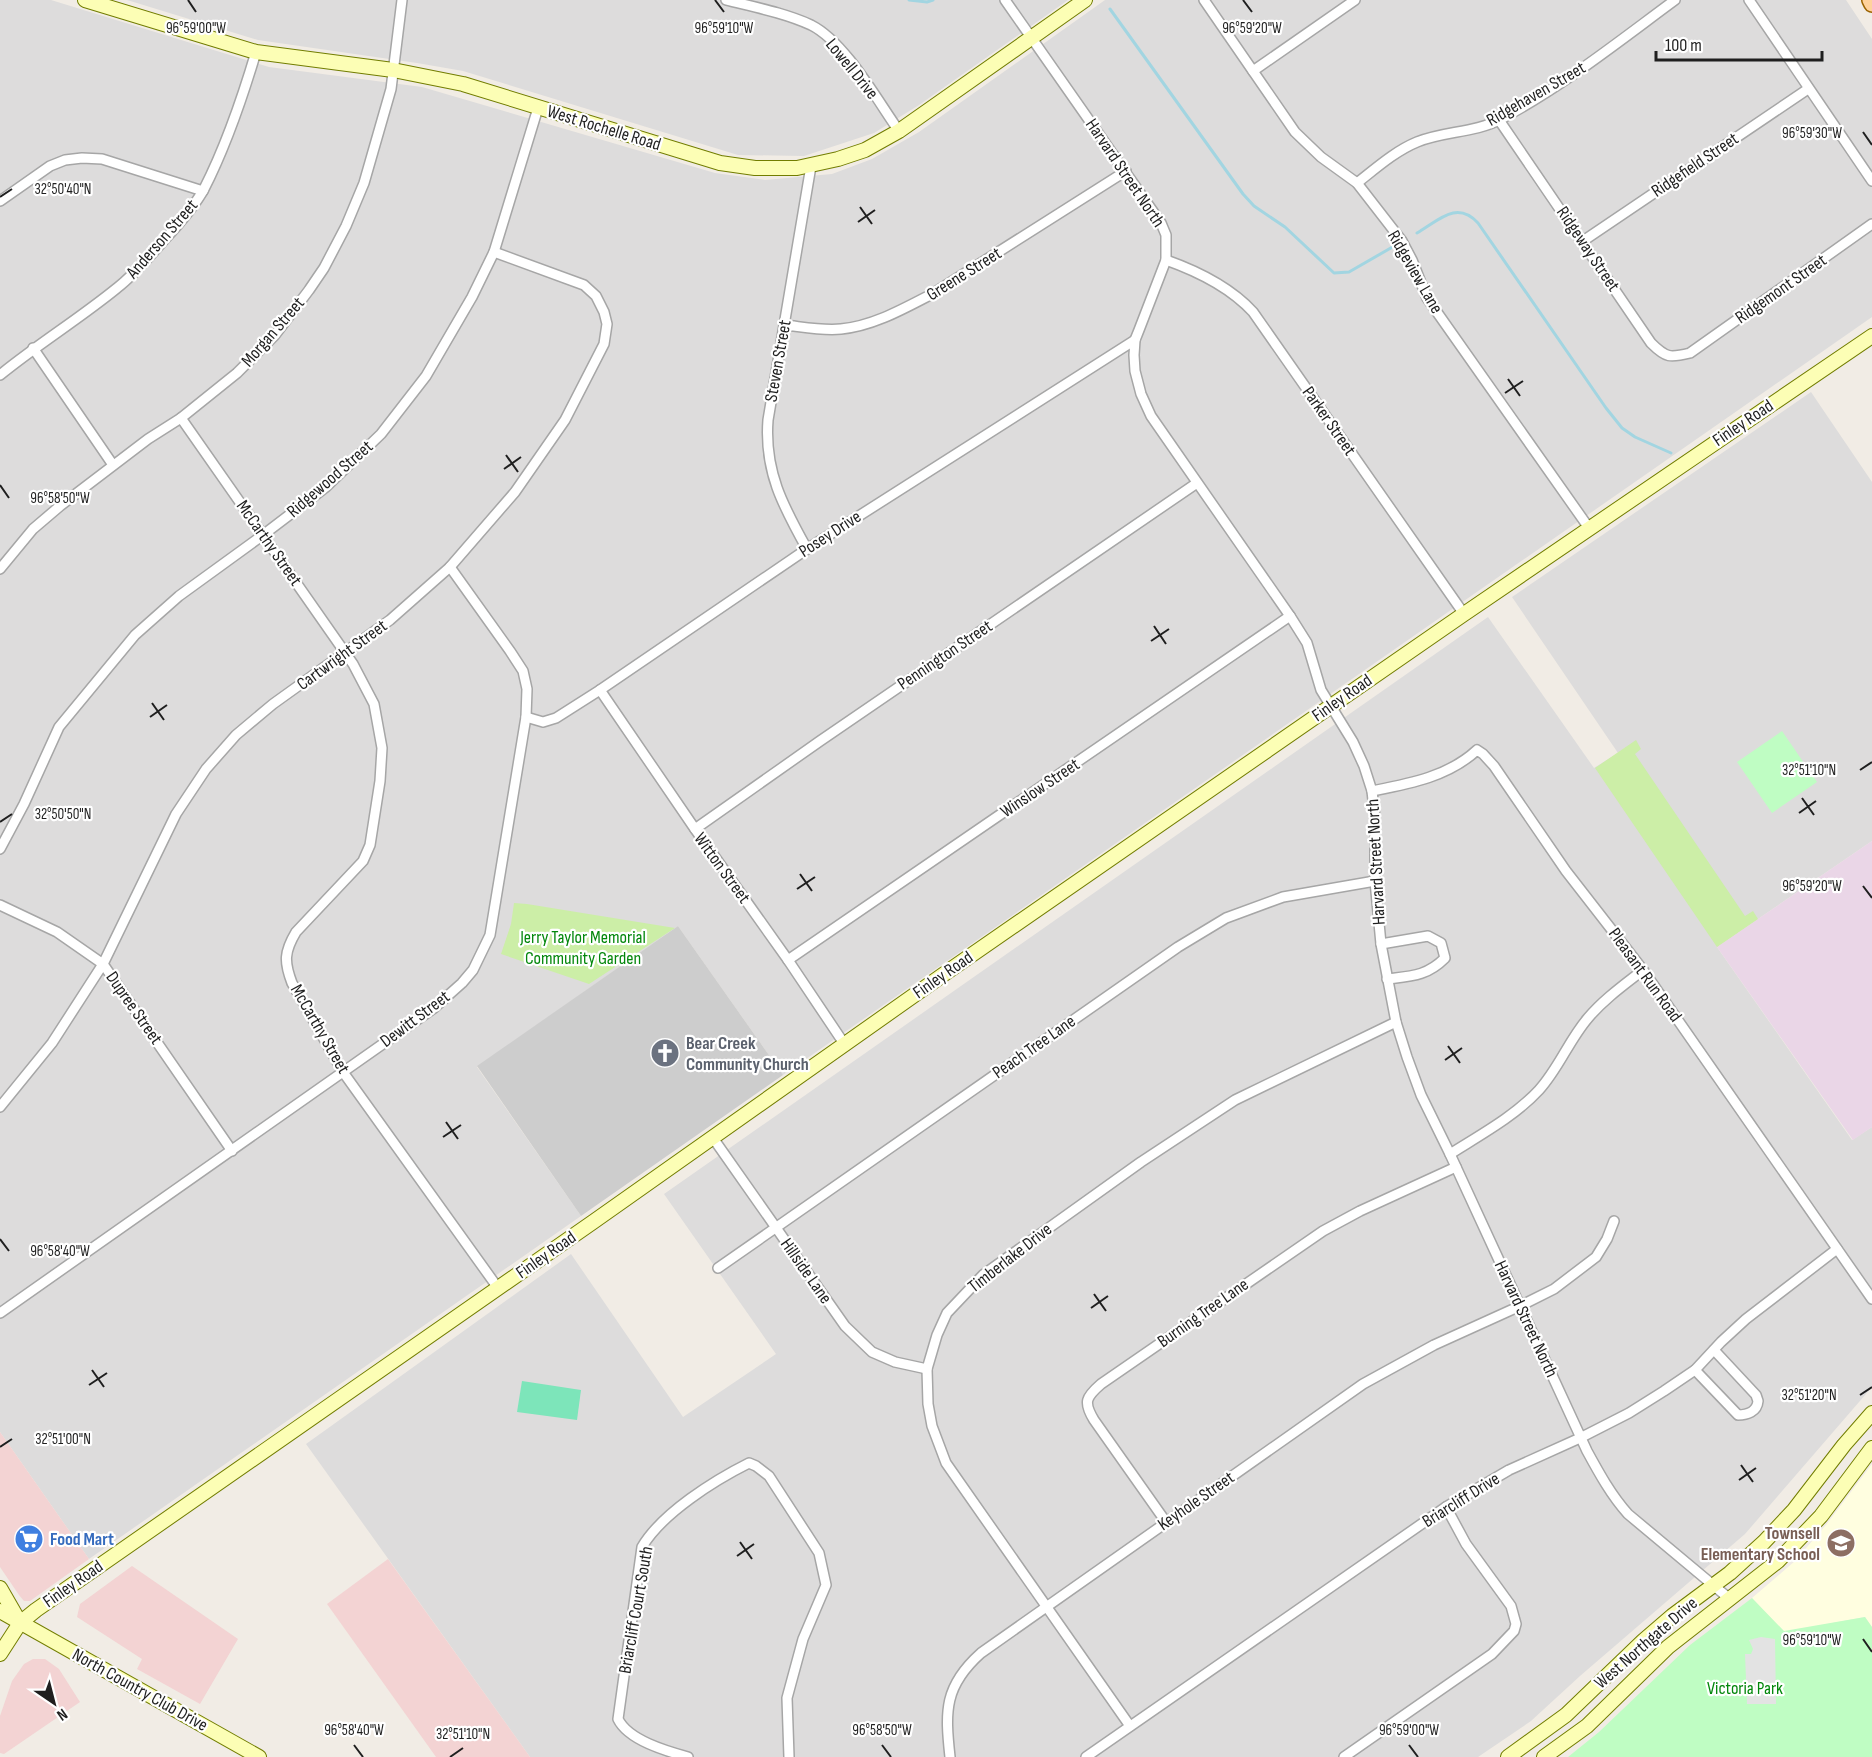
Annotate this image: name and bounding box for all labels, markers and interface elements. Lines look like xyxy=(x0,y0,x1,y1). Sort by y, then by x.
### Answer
text: 96°59'00"W xyxy=(166,19,226,38)
text: 96°59'10"W xyxy=(695,19,754,38)
text: 96°59'20"W xyxy=(1222,19,1282,38)
scale bar xyxy=(1656,24,1822,62)
street label: Lowell Drive xyxy=(821,34,883,104)
text: 100 m xyxy=(1665,35,1702,56)
street label: Ridgehaven Street xyxy=(1483,57,1590,131)
street label: West Rochelle Road xyxy=(545,101,663,155)
street label: Harvard Street North xyxy=(1081,115,1169,231)
text: 96°59'30"W xyxy=(1782,124,1842,143)
street label: Ridgefield Street xyxy=(1648,128,1743,202)
text: 32°50'40"N xyxy=(34,180,92,199)
street label: Anderson Street xyxy=(121,195,202,284)
street label: Ridgeway Street xyxy=(1552,203,1624,296)
street label: Ridgeview Lane xyxy=(1383,227,1447,317)
street label: Greene Street xyxy=(923,243,1006,305)
street label: Ridgemont Street xyxy=(1731,250,1831,328)
street label: Morgan Street xyxy=(237,293,309,371)
street label: Steven Street xyxy=(760,318,796,404)
street label: Parker Street xyxy=(1298,382,1361,460)
street label: Finley Road xyxy=(1709,395,1777,451)
street label: Ridgewood Street xyxy=(283,436,378,522)
text: 96°58'50"W xyxy=(30,489,90,508)
street label: McCarthy Street xyxy=(232,496,306,590)
street label: Posey Drive xyxy=(795,506,865,562)
street label: Cartwright Street xyxy=(293,615,392,695)
street label: Pennington Street xyxy=(894,615,997,694)
street label: Finley Road xyxy=(1308,670,1376,726)
street label: Winslow Street xyxy=(996,754,1084,822)
text: 32°51'10"N xyxy=(1782,761,1836,780)
street label: Harvard Street North xyxy=(1362,798,1390,926)
text: 32°50'50"N xyxy=(35,805,91,824)
street label: Witton Street xyxy=(689,829,755,908)
text: 96°59'20"W xyxy=(1782,877,1842,896)
street label: Pleasant Run Road xyxy=(1604,924,1686,1026)
park label: Jerry Taylor Memorial Community Garden xyxy=(519,927,646,969)
street label: Finley Road xyxy=(909,947,977,1003)
street label: Dupree Street xyxy=(101,968,167,1049)
street label: McCarthy Street xyxy=(286,981,354,1078)
street label: Dewitt Street xyxy=(376,986,454,1052)
street label: Peach Tree Lane xyxy=(989,1011,1079,1083)
place label: Bear Creek Community Church xyxy=(686,1033,809,1075)
church icon: Bear Creek Community Church xyxy=(649,1037,681,1069)
street label: Timberlake Drive xyxy=(964,1219,1056,1297)
street label: Finley Road xyxy=(512,1227,580,1283)
street label: Hillside Lane xyxy=(776,1234,836,1308)
text: 96°58'40"W xyxy=(30,1242,90,1261)
street label: Harvard Street North xyxy=(1490,1257,1562,1381)
street label: Burning Tree Lane xyxy=(1153,1274,1253,1352)
text: 32°51'20"N xyxy=(1781,1386,1837,1405)
text: 32°51'00"N xyxy=(35,1430,91,1449)
street label: Keyhole Street xyxy=(1154,1467,1239,1535)
street label: Briarcliff Drive xyxy=(1418,1468,1504,1532)
supermarket icon: Food Mart xyxy=(13,1523,45,1555)
place label: Townsell Elementary School xyxy=(1701,1523,1820,1565)
school or university icon: Townsell Elementary School xyxy=(1825,1527,1857,1559)
place label: Food Mart xyxy=(50,1529,114,1550)
street label: Briarcliff Court South xyxy=(614,1545,658,1675)
street label: Finley Road xyxy=(39,1556,107,1612)
street label: West Northgate Drive xyxy=(1590,1593,1702,1693)
text: 96°59'10"W xyxy=(1783,1631,1842,1650)
street label: North Country Club Drive xyxy=(69,1644,211,1736)
north arrow xyxy=(24,1673,84,1733)
park label: Victoria Park xyxy=(1707,1678,1783,1699)
text: N xyxy=(53,1704,71,1724)
text: 96°58'40"W xyxy=(324,1721,384,1740)
text: 96°58'50"W xyxy=(852,1721,912,1740)
text: 96°59'00"W xyxy=(1379,1721,1439,1740)
text: 32°51'10"N xyxy=(436,1725,490,1744)

